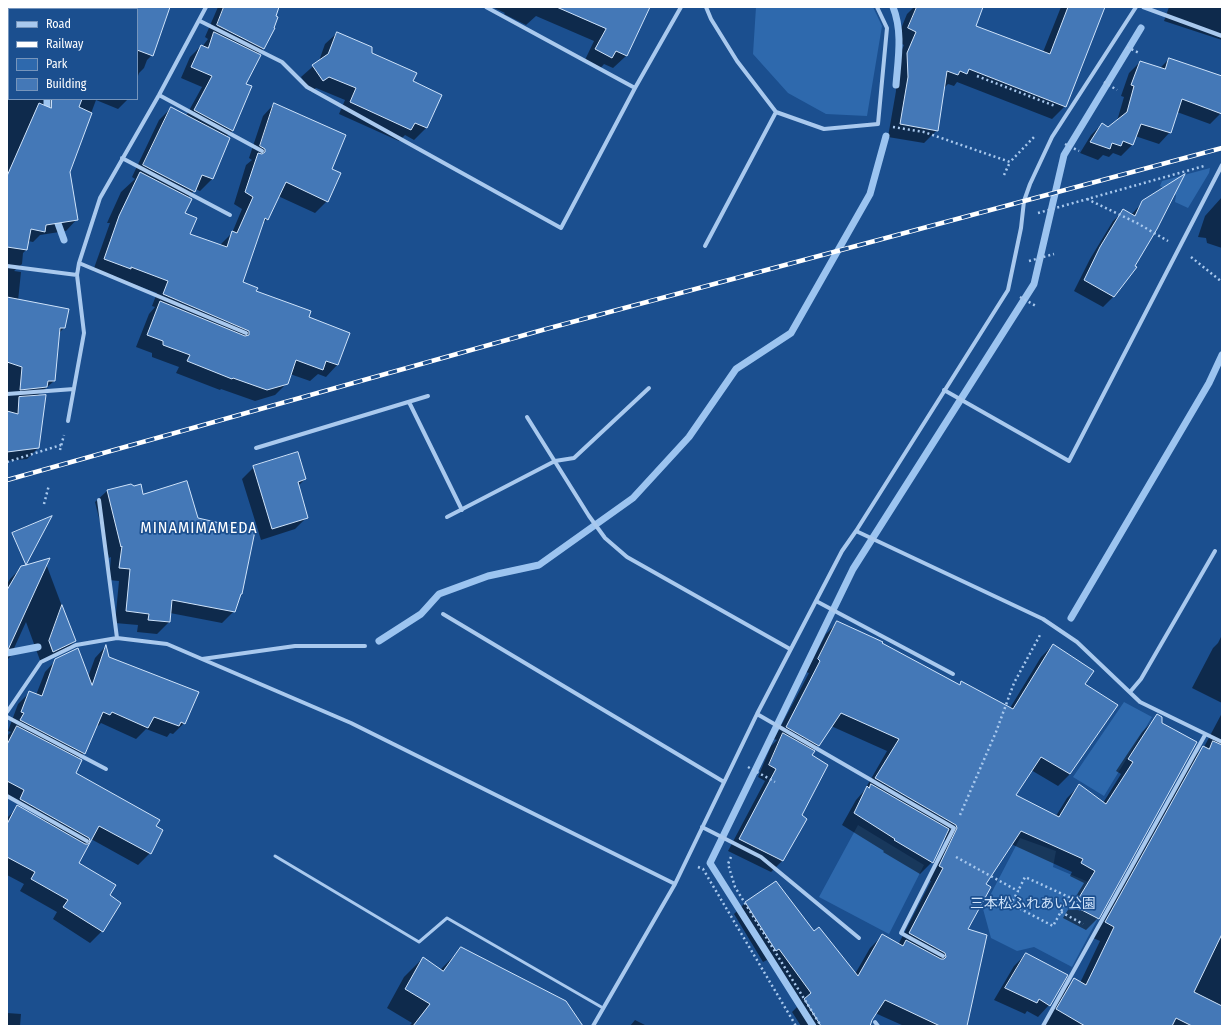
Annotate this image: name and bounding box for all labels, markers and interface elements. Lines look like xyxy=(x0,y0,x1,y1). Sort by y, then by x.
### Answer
legend xyxy=(8,8,138,100)
text: Road xyxy=(46,17,71,31)
text: Railway xyxy=(46,37,83,51)
text: Park xyxy=(46,57,67,71)
text: Building xyxy=(46,77,86,91)
district label: MINAMIMAMEDA xyxy=(140,519,258,539)
park label: 三本松ふれあい公園 xyxy=(970,896,1096,912)

